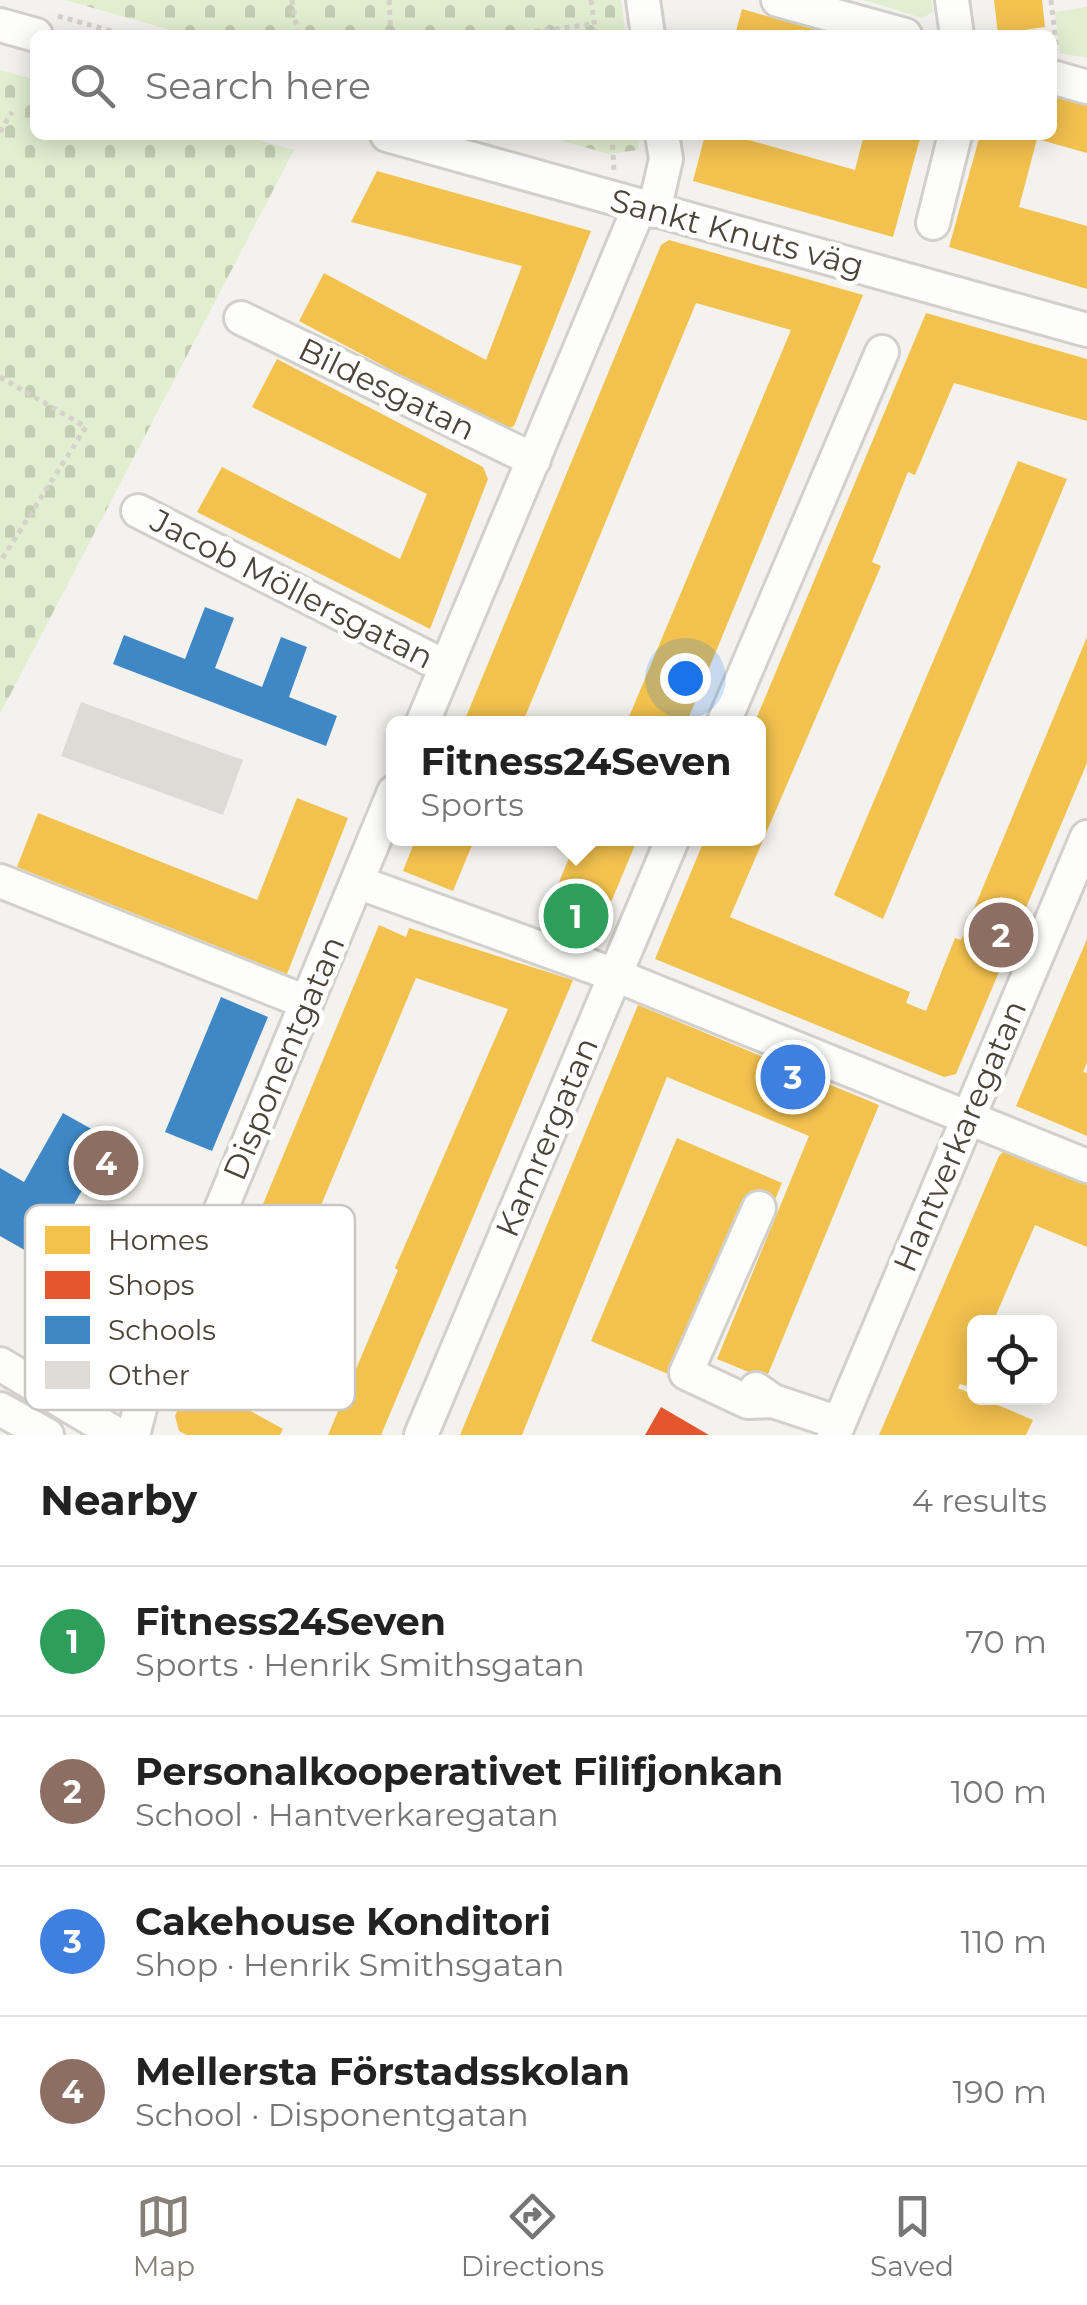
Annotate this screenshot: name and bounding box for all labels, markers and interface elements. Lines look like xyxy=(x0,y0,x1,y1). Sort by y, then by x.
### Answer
search box xyxy=(30,30,1057,140)
icon: search xyxy=(65,58,120,113)
text: Search here xyxy=(145,62,371,109)
street label: Sankt Knuts väg xyxy=(606,180,868,285)
street label: Bildesgatan xyxy=(293,329,482,448)
street label: Jacob Möllersgatan xyxy=(143,500,440,677)
your location xyxy=(660,653,711,704)
popup xyxy=(386,716,766,846)
text: Fitness24Seven xyxy=(421,738,731,785)
text: Sports xyxy=(421,785,524,824)
pin: 1 xyxy=(544,878,608,954)
pin: 2 xyxy=(968,898,1034,972)
street label: Disponentgatan xyxy=(215,930,352,1186)
street label: Hantverkaregatan xyxy=(885,994,1034,1277)
street label: Kamrergatan xyxy=(487,1031,606,1242)
pin: 3 xyxy=(760,1040,826,1114)
pin: 4 xyxy=(74,1126,138,1200)
legend xyxy=(25,1205,355,1410)
text: Homes xyxy=(108,1223,209,1257)
text: Shops xyxy=(108,1268,194,1302)
text: Schools xyxy=(108,1313,216,1347)
map controls xyxy=(967,1315,1057,1405)
button: locate xyxy=(967,1315,1057,1405)
text: Other xyxy=(108,1358,190,1392)
text: Nearby xyxy=(40,1474,197,1526)
text: 4 results xyxy=(912,1481,1047,1520)
text: Fitness24Seven xyxy=(135,1598,446,1645)
text: 1 xyxy=(66,1622,79,1661)
text: 70 m xyxy=(965,1622,1047,1661)
text: Sports · Henrik Smithsgatan xyxy=(135,1645,585,1684)
text: Personalkooperativet Filifjonkan xyxy=(135,1748,783,1795)
text: 2 xyxy=(63,1772,82,1811)
text: 100 m xyxy=(951,1772,1047,1811)
text: School · Hantverkaregatan xyxy=(135,1795,559,1834)
text: Cakehouse Konditori xyxy=(135,1898,551,1945)
text: 3 xyxy=(63,1922,82,1961)
text: 110 m xyxy=(960,1922,1047,1961)
text: Shop · Henrik Smithsgatan xyxy=(135,1945,564,1984)
text: Mellersta Förstadsskolan xyxy=(135,2048,630,2095)
text: 4 xyxy=(61,2072,84,2111)
text: 190 m xyxy=(952,2072,1047,2111)
text: School · Disponentgatan xyxy=(135,2095,529,2134)
tab: Map xyxy=(133,2189,195,2283)
tab: Directions xyxy=(461,2189,604,2283)
tab: Saved xyxy=(870,2189,954,2283)

